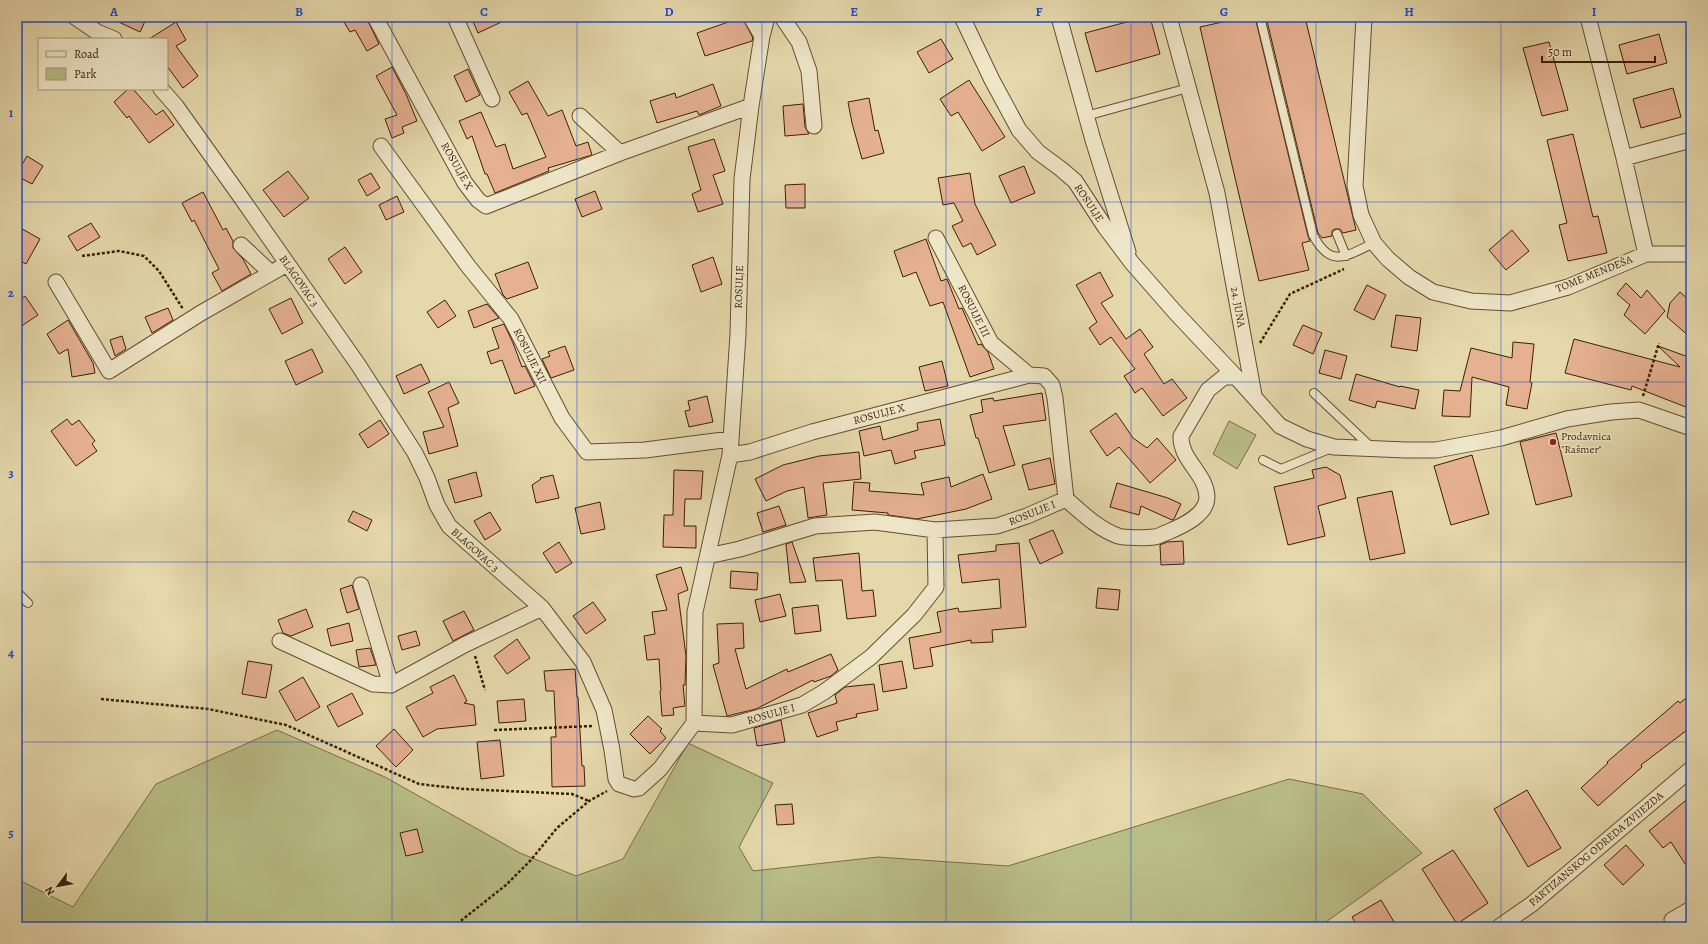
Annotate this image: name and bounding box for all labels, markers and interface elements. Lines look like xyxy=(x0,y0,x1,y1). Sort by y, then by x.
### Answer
text: A xyxy=(109,3,119,20)
text: B xyxy=(295,3,303,20)
text: C xyxy=(480,3,488,20)
text: D xyxy=(664,3,674,20)
text: E xyxy=(850,3,858,20)
text: F xyxy=(1036,3,1043,20)
text: G xyxy=(1220,3,1228,20)
text: H xyxy=(1404,3,1414,20)
text: I xyxy=(1592,3,1597,20)
legend xyxy=(38,38,168,90)
scale bar xyxy=(1542,38,1655,64)
text: 50 m xyxy=(1548,44,1572,60)
text: Road xyxy=(74,46,100,62)
text: Park xyxy=(74,66,97,82)
text: 1 xyxy=(9,104,14,121)
street label: ROSULJE X xyxy=(437,140,477,193)
street label: ROSULJE xyxy=(1071,181,1107,225)
street label: BLAGOVAC 3 xyxy=(276,252,322,310)
street label: TOME MENDEŠA xyxy=(1553,252,1635,296)
street label: ROSULJE xyxy=(731,265,747,309)
street label: ROSULJE III xyxy=(954,282,994,340)
text: 2 xyxy=(8,284,15,301)
street label: 24. JUNA xyxy=(1227,286,1249,329)
street label: ROSULJE XII xyxy=(510,326,550,386)
street label: ROSULJE X xyxy=(852,400,907,428)
place label: Prodavnica "Rašmer" xyxy=(1561,429,1612,457)
marker: Prodavnica "Rašmer" xyxy=(1548,437,1558,447)
text: 3 xyxy=(8,464,14,481)
street label: ROSULJE I xyxy=(1006,497,1058,529)
street label: BLAGOVAC 3 xyxy=(448,524,502,576)
text: 4 xyxy=(8,644,14,661)
street label: ROSULJE I xyxy=(745,700,797,728)
street label: PARTIZANSKOG ODREDA ZVIJEZDA xyxy=(1526,788,1667,910)
text: 5 xyxy=(8,824,14,841)
north arrow xyxy=(38,866,78,906)
text: N xyxy=(41,884,58,898)

